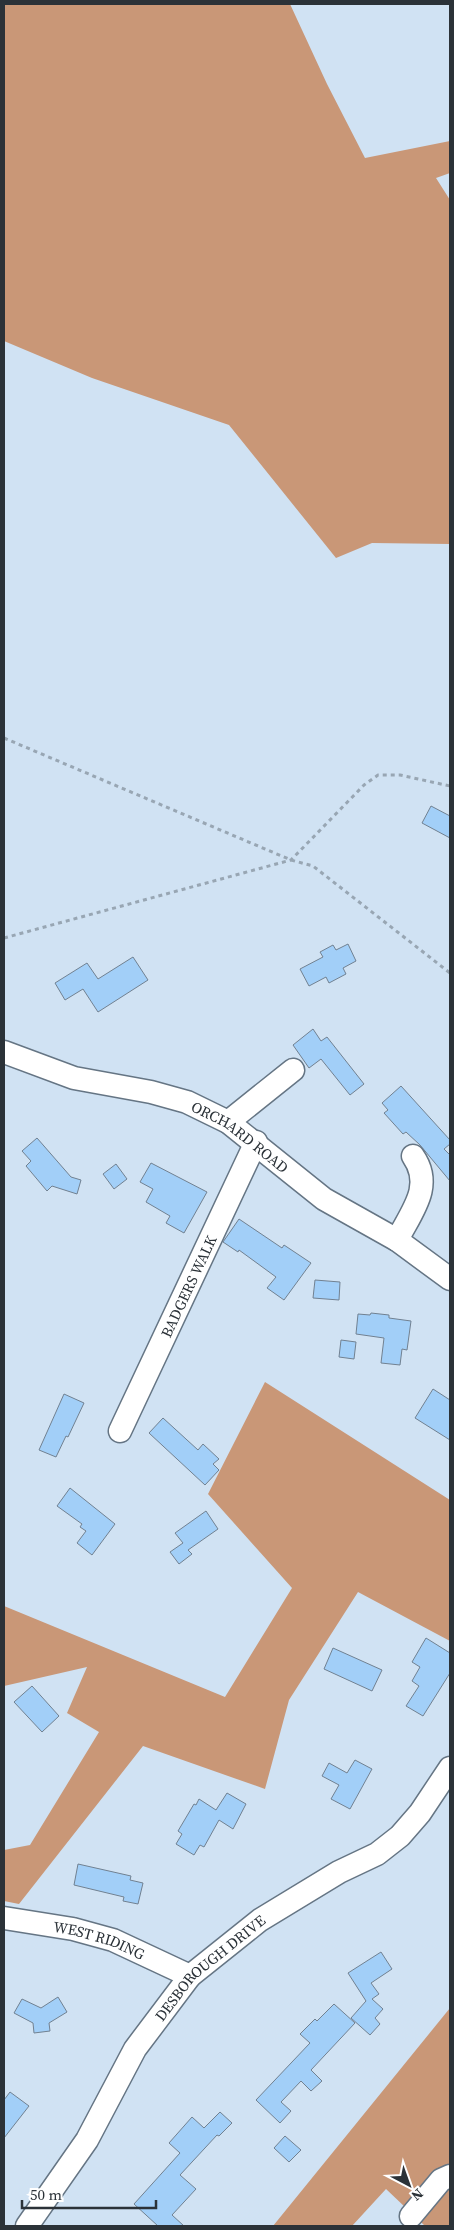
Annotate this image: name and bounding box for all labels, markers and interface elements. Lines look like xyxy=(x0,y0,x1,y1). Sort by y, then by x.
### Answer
street label: ORCHARD ROAD xyxy=(188,1095,293,1177)
street label: BADGERS WALK xyxy=(155,1232,221,1341)
street label: DESBOROUGH DRIVE xyxy=(149,1910,269,2025)
street label: WEST RIDING xyxy=(52,1916,149,1964)
north arrow xyxy=(384,2160,434,2210)
scale bar xyxy=(22,2178,156,2210)
text: 50 m xyxy=(30,2184,62,2205)
text: N xyxy=(407,2184,428,2206)

